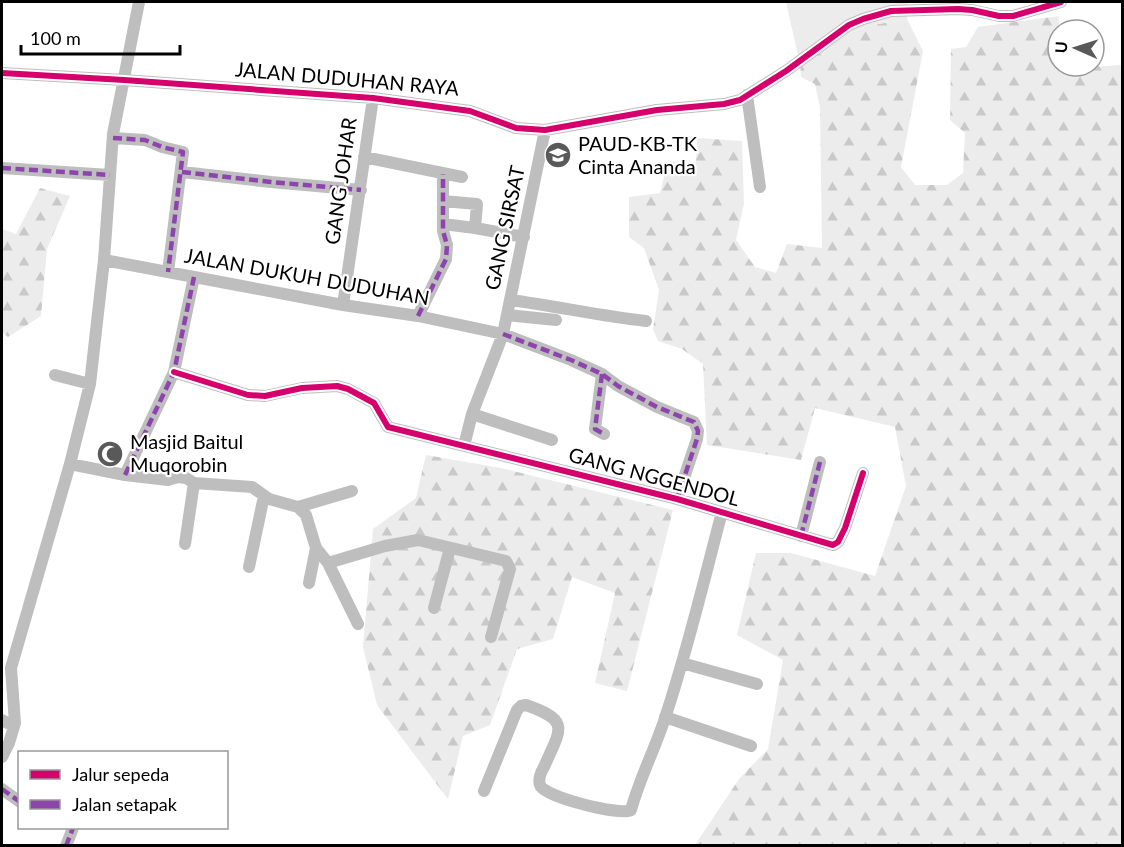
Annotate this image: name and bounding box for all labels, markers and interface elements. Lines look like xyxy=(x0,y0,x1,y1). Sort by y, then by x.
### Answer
scale bar xyxy=(21,18,180,56)
north arrow xyxy=(1046,18,1106,78)
text: 100 m xyxy=(30,27,81,49)
text: U xyxy=(1051,41,1070,54)
street label: JALAN DUDUHAN RAYA xyxy=(234,56,460,100)
street label: GANG JOHAR xyxy=(319,115,361,246)
place label: PAUD-KB-TK Cinta Ananda xyxy=(578,131,698,178)
school or university icon: PAUD-KB-TK Cinta Ananda xyxy=(543,140,573,170)
street label: GANG SIRSAT xyxy=(479,163,529,292)
street label: JALAN DUKUH DUDUHAN xyxy=(183,243,431,309)
place label: Masjid Baitul Muqorobin xyxy=(130,429,243,476)
mosque icon: Masjid Baitul Muqorobin xyxy=(95,439,125,469)
street label: GANG NGGENDOL xyxy=(566,442,742,510)
legend xyxy=(18,751,228,829)
text: Jalur sepeda xyxy=(72,763,169,785)
text: Jalan setapak xyxy=(72,793,178,815)

